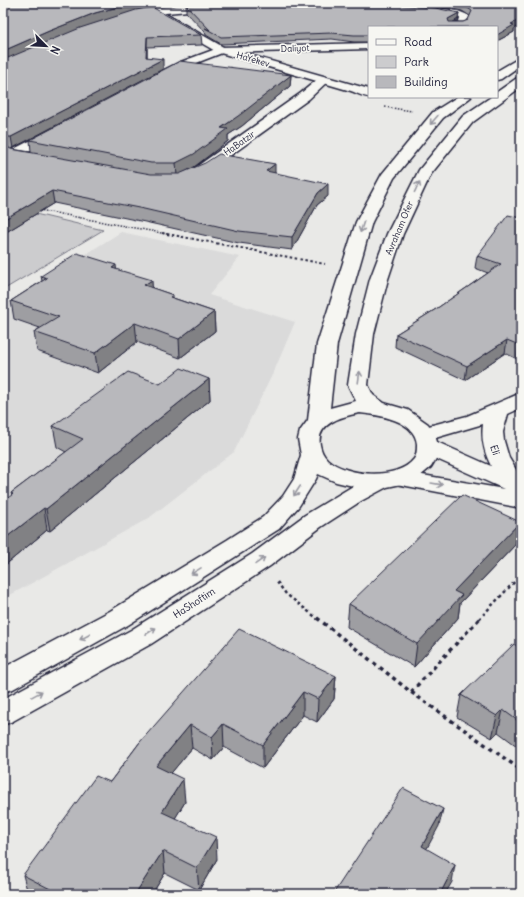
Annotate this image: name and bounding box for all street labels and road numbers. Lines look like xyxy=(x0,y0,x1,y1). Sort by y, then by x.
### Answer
street label: Daliyot xyxy=(280,42,310,54)
street label: HaYekev xyxy=(235,49,271,69)
street label: HaBatzir xyxy=(221,128,257,158)
street label: Avraham Ofer xyxy=(383,199,415,257)
street label: Eli xyxy=(487,443,503,457)
street label: HaShoftim xyxy=(171,585,218,621)

